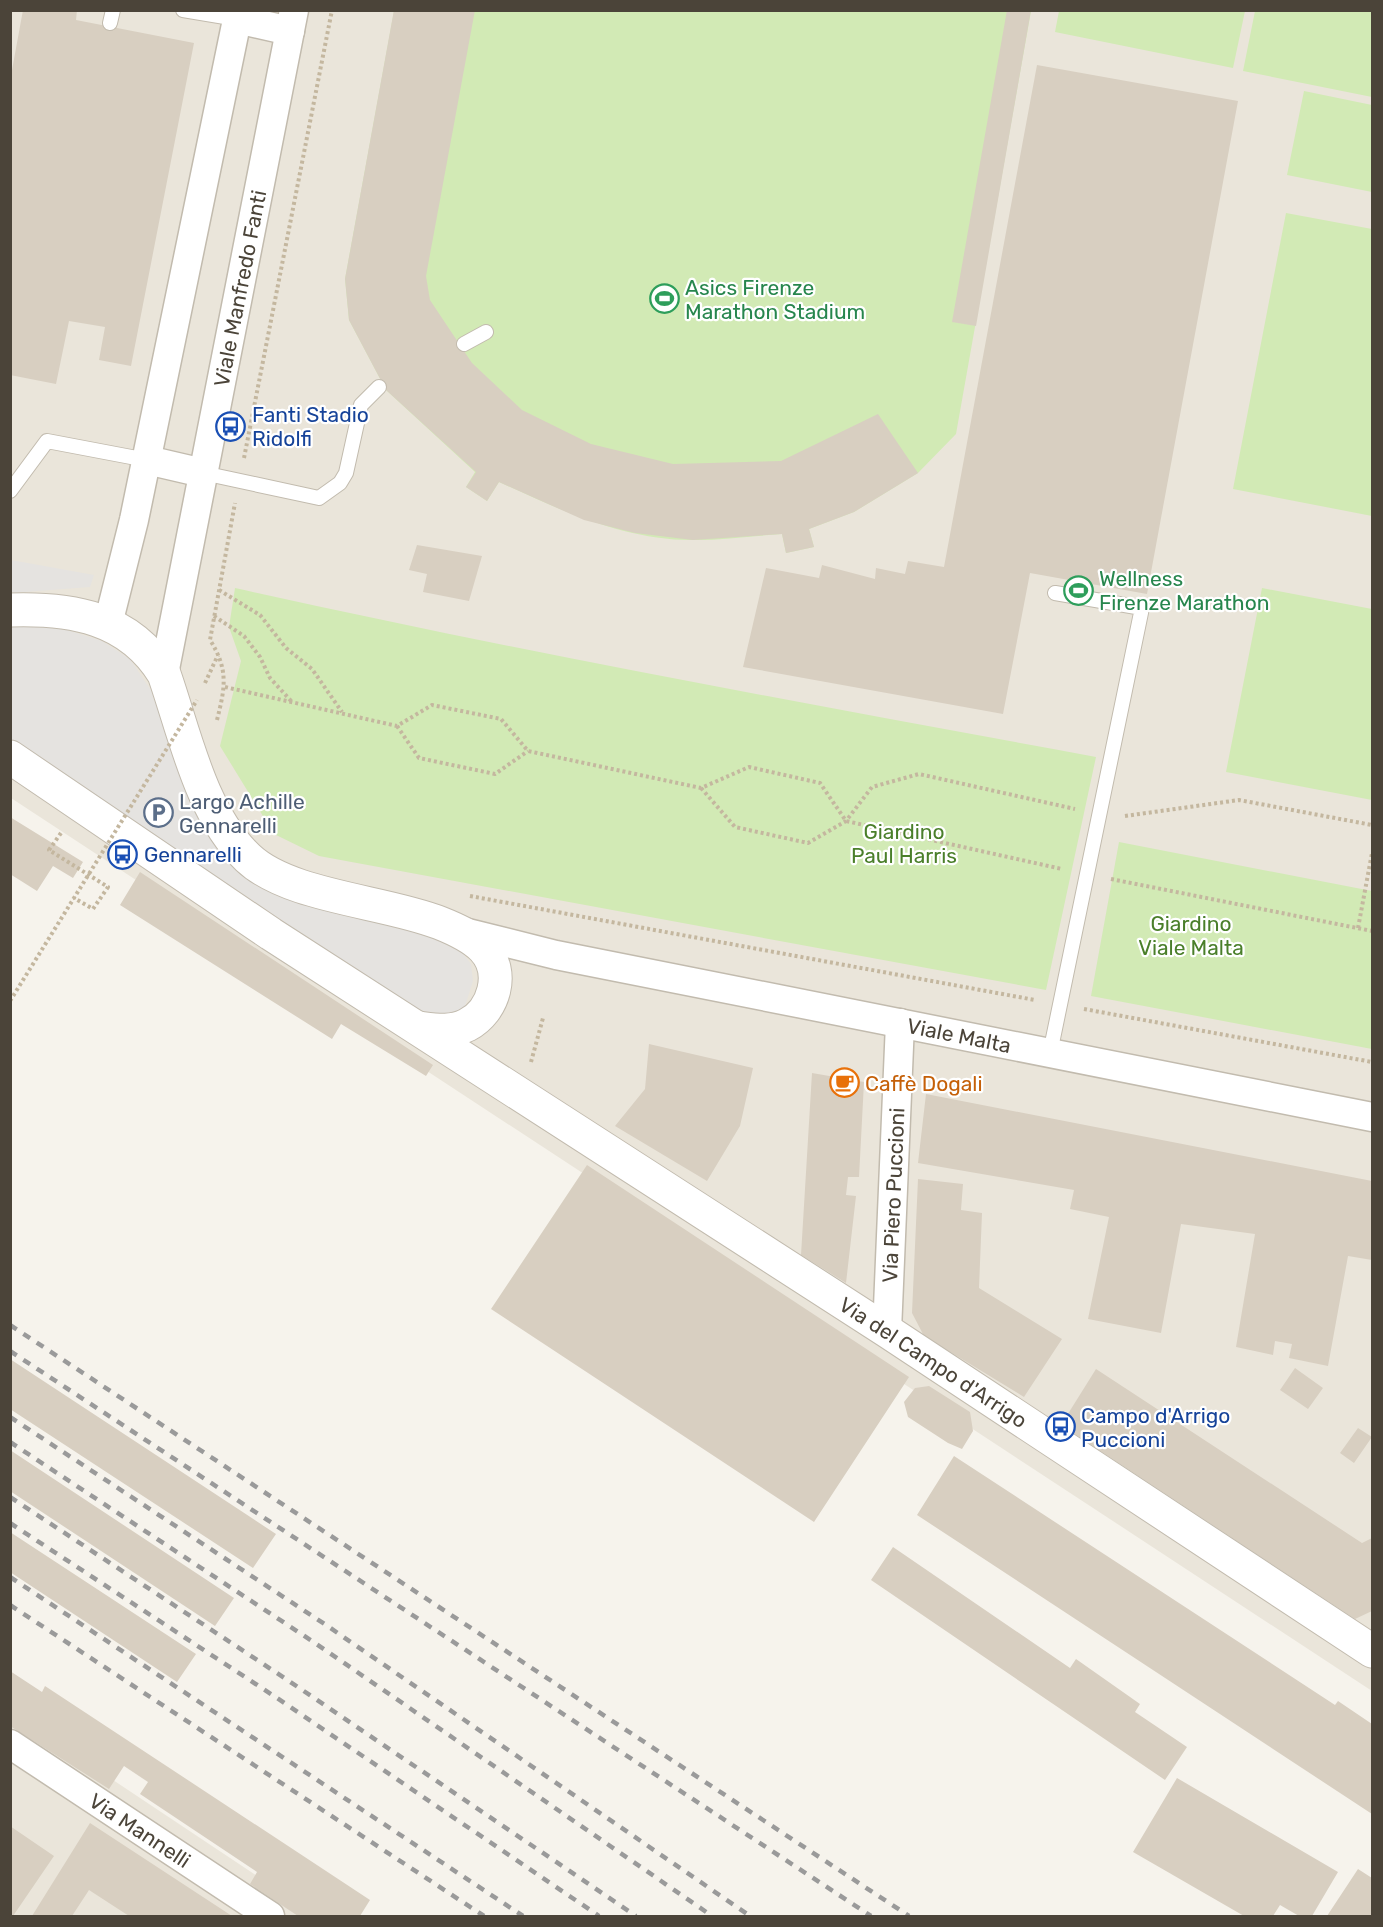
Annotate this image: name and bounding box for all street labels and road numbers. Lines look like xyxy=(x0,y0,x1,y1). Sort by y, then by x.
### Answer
street label: Viale Manfredo Fanti xyxy=(208,188,271,389)
street label: Viale Malta xyxy=(905,1012,1013,1058)
street label: Via Piero Puccioni xyxy=(877,1107,909,1283)
street label: Via del Campo d'Arrigo xyxy=(835,1291,1032,1433)
street label: Via Mannelli xyxy=(85,1788,196,1873)

